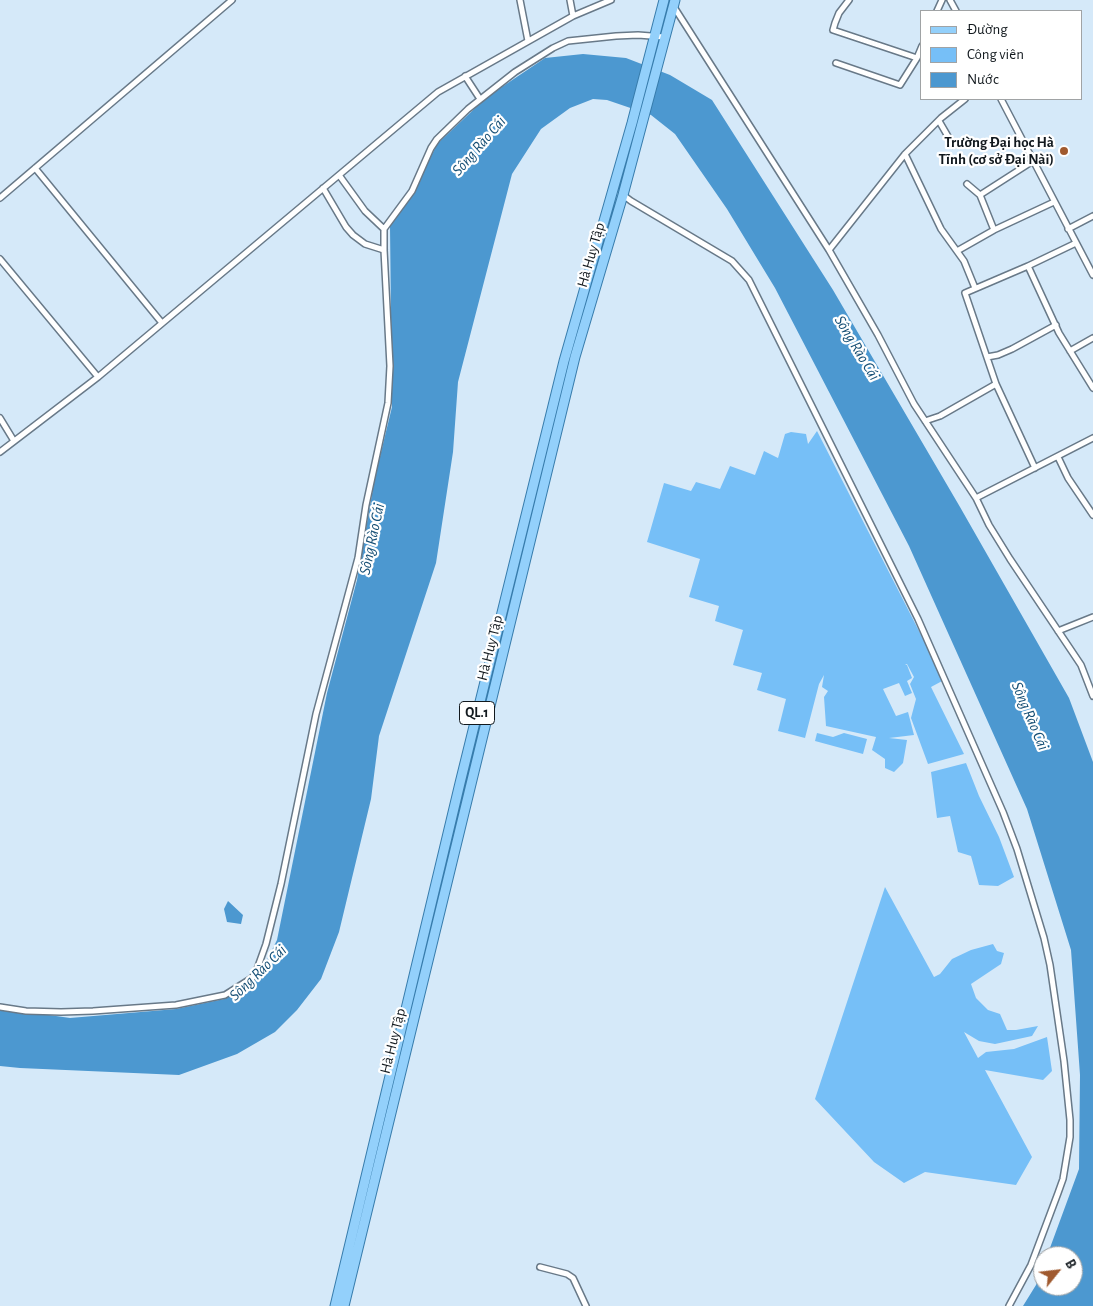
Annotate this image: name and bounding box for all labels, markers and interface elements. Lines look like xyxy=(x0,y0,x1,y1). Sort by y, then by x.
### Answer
legend xyxy=(920,10,1083,100)
text: Đường xyxy=(967,22,1007,37)
text: Công viên xyxy=(967,47,1024,62)
text: Nước xyxy=(967,72,999,87)
water label: Sông Rào Cái xyxy=(448,112,510,180)
place label: Trường Đại học Hà Tĩnh (cơ sở Đại Nài) xyxy=(939,133,1054,168)
marker: Trường Đại học Hà Tĩnh (cơ sở Đại Nài) xyxy=(1058,145,1070,157)
street label: Hà Huy Tập xyxy=(573,220,609,290)
water label: Sông Rào Cái xyxy=(830,312,884,384)
water label: Sông Rào Cái xyxy=(355,502,389,576)
street label: Hà Huy Tập xyxy=(473,613,507,683)
water label: Sông Rào Cái xyxy=(1007,679,1053,753)
road number: QL.1 xyxy=(460,701,494,724)
water label: Sông Rào Cái xyxy=(225,941,291,1005)
street label: Hà Huy Tập xyxy=(376,1006,410,1076)
north arrow xyxy=(1033,1246,1083,1296)
text: B xyxy=(1062,1257,1078,1271)

